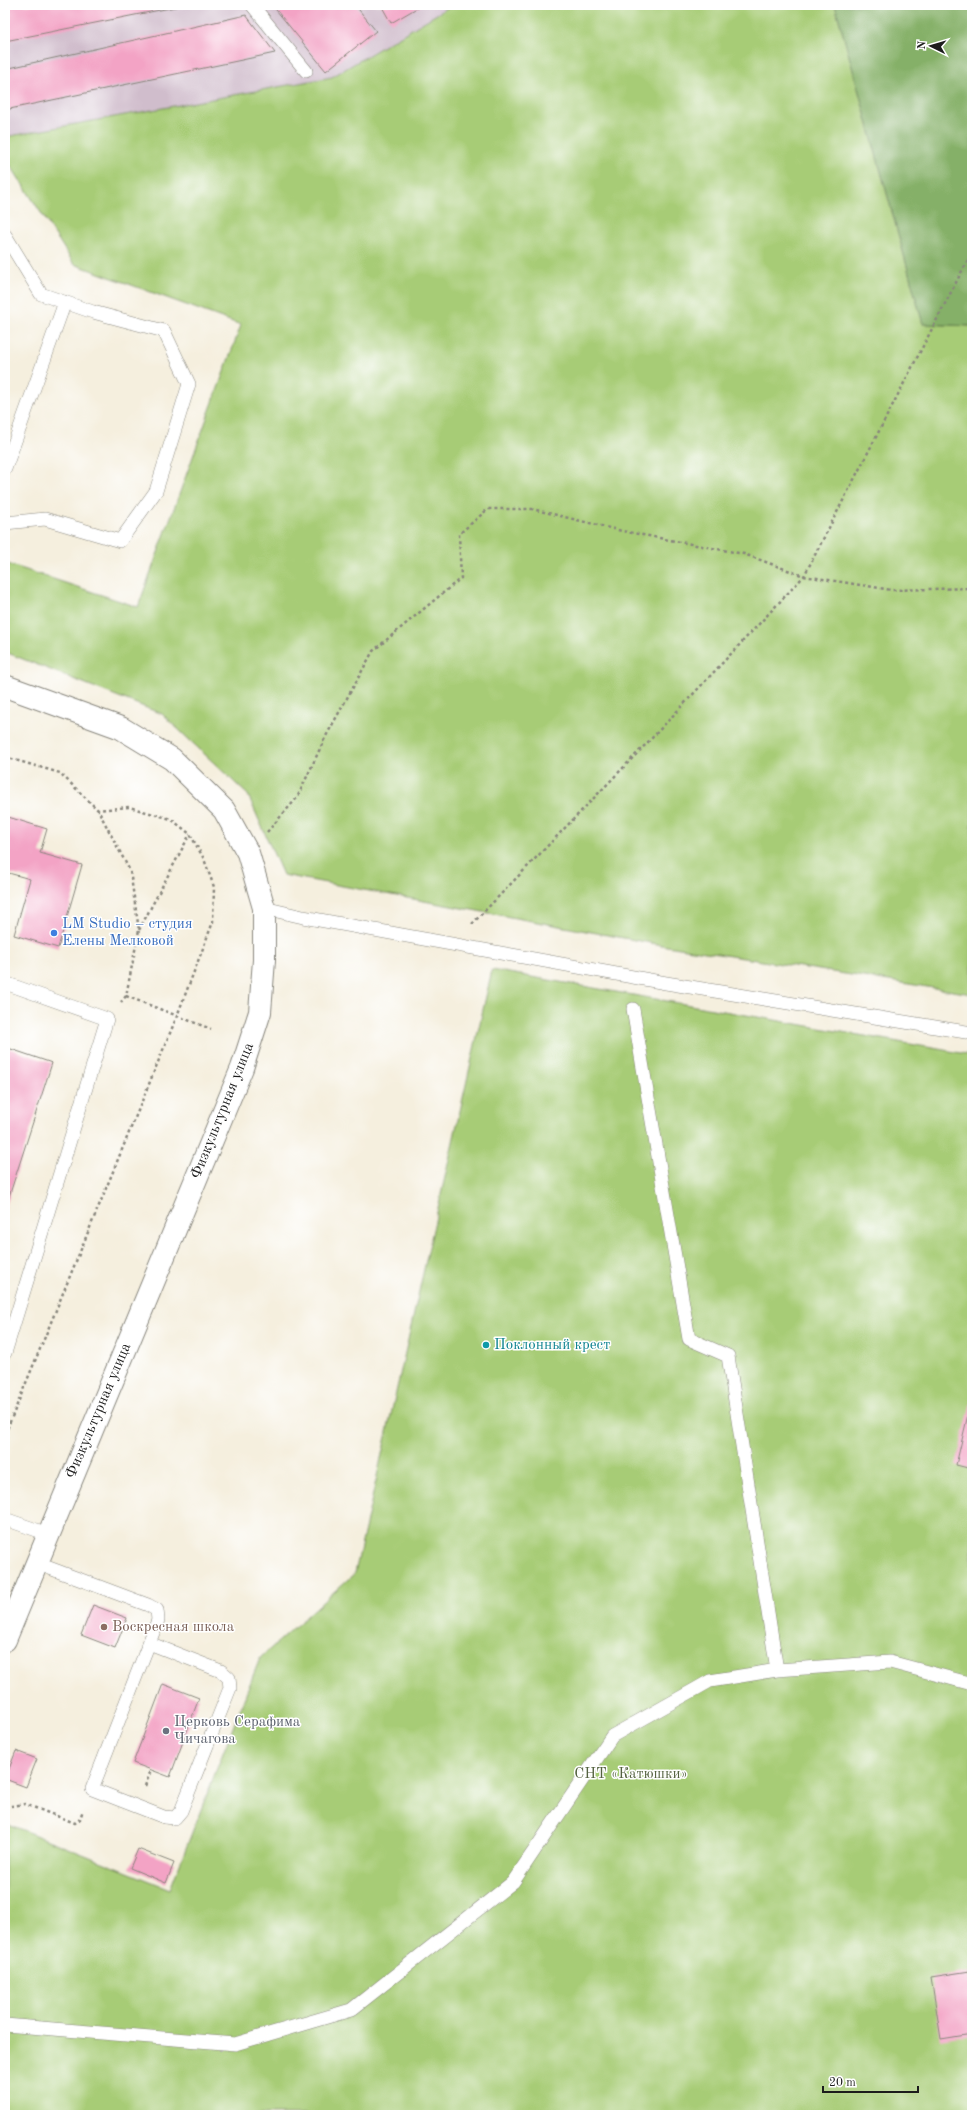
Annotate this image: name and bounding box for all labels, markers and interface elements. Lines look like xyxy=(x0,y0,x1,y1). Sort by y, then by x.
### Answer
north arrow xyxy=(911,26,951,66)
text: N xyxy=(917,40,928,50)
place label: LM Studio – студия Елены Мелковой xyxy=(62,917,193,949)
marker: LM Studio – студия Елены Мелковой xyxy=(49,928,59,938)
street label: Физкультурная улица xyxy=(189,1040,257,1181)
place label: Поклонный крест xyxy=(494,1338,610,1353)
marker: Поклонный крест xyxy=(481,1340,491,1350)
street label: Физкультурная улица xyxy=(64,1341,134,1481)
place label: Воскресная школа xyxy=(112,1620,235,1635)
marker: Воскресная школа xyxy=(99,1622,109,1632)
place label: Церковь Серафима Чичагова xyxy=(174,1715,301,1747)
marker: Церковь Серафима Чичагова xyxy=(161,1726,171,1736)
park label: СНТ «Катюшки» xyxy=(574,1767,688,1782)
scale bar xyxy=(823,2068,918,2094)
text: 20 m xyxy=(829,2077,856,2089)

